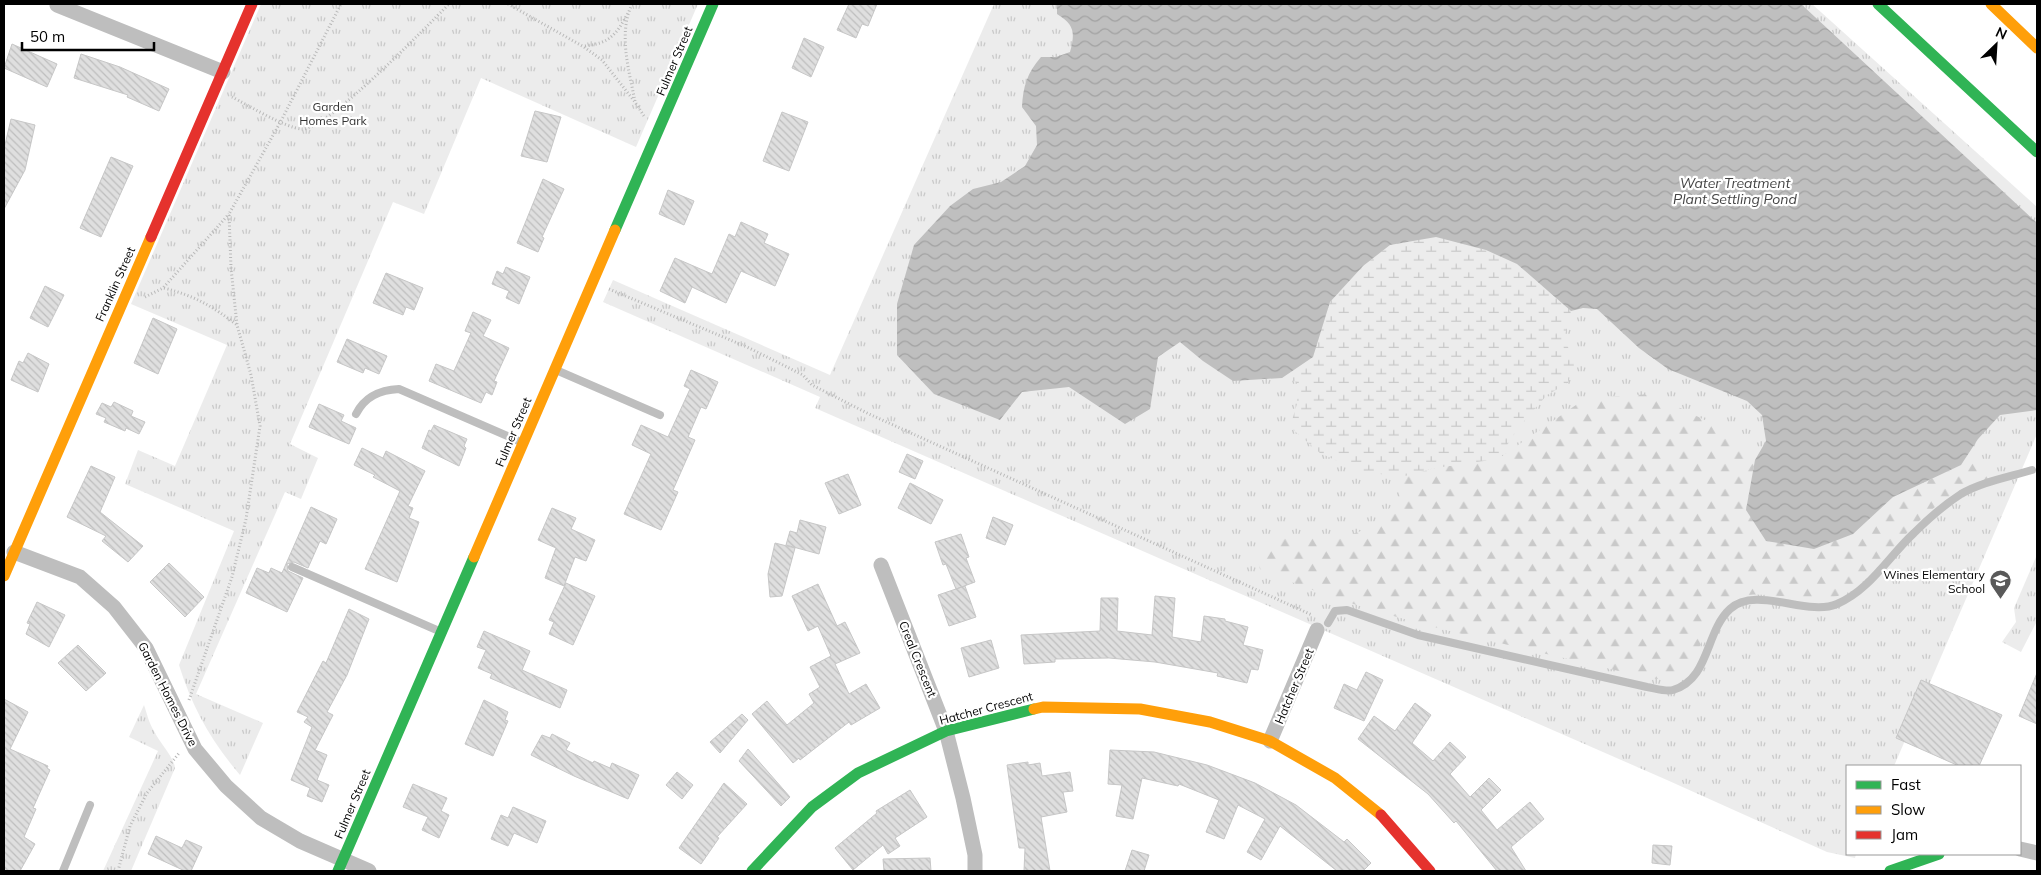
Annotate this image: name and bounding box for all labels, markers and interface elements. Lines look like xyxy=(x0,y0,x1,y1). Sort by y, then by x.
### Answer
scale bar xyxy=(22,20,155,52)
north arrow xyxy=(1971,20,2021,70)
text: N xyxy=(1993,23,2010,44)
street label: Fulmer Street xyxy=(653,24,695,98)
text: 50 m xyxy=(30,27,65,46)
park label: Garden Homes Park xyxy=(299,99,368,128)
water label: Water Treatment Plant Settling Pond xyxy=(1673,174,1798,208)
street label: Franklin Street xyxy=(92,244,138,324)
street label: Fulmer Street xyxy=(492,395,534,469)
place label: Wines Elementary School xyxy=(1883,567,1986,596)
school or university icon: Wines Elementary School xyxy=(1989,569,2013,600)
street label: Creal Crescent xyxy=(896,619,940,699)
street label: Garden Homes Drive xyxy=(135,639,201,749)
street label: Hatcher Street xyxy=(1271,646,1317,726)
street label: Hatcher Crescent xyxy=(938,688,1034,728)
legend xyxy=(1846,765,2021,855)
street label: Fulmer Street xyxy=(331,767,373,841)
text: Fast xyxy=(1891,775,1921,794)
text: Slow xyxy=(1891,800,1925,819)
text: Jam xyxy=(1891,825,1918,844)

